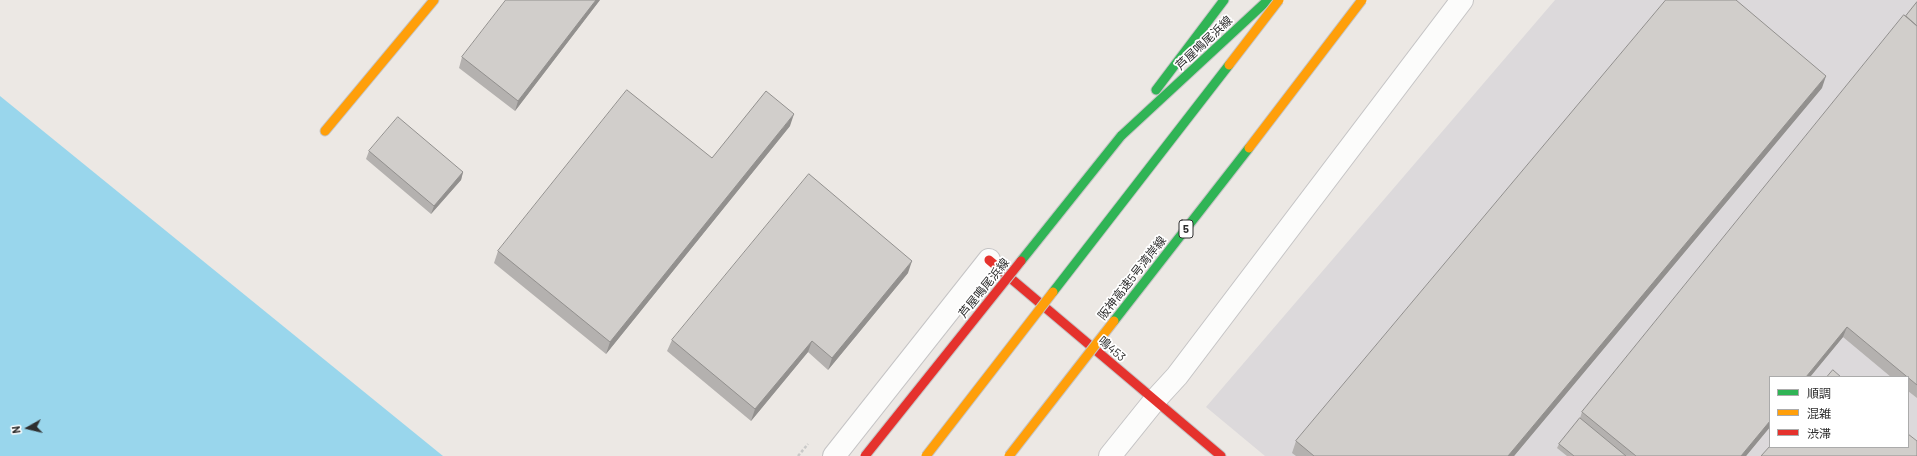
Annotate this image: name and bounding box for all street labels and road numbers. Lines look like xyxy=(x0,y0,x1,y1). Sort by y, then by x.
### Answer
street label: 芦屋鳴尾浜線 xyxy=(1173,13,1235,73)
road number: 5 xyxy=(1179,220,1193,238)
street label: 阪神高速5号湾岸線 xyxy=(1095,233,1169,323)
street label: 芦屋鳴尾浜線 xyxy=(956,255,1012,321)
street label: 鳴453 xyxy=(1096,334,1128,364)

